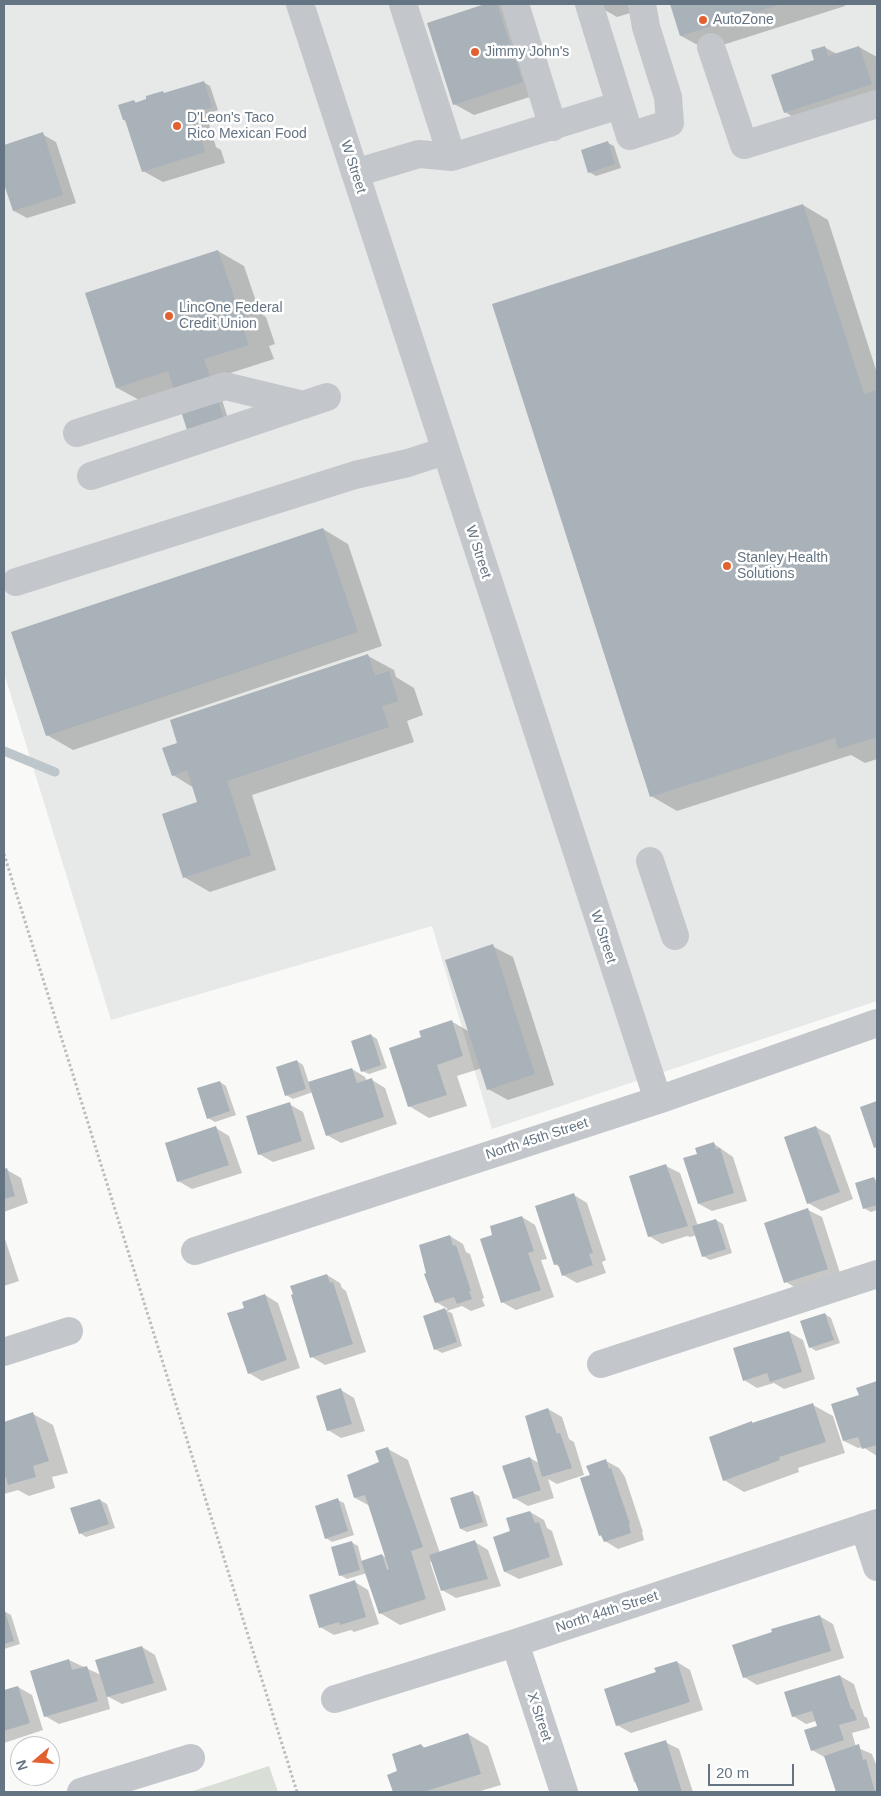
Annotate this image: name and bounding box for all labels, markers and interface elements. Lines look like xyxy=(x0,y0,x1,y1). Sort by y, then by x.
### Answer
place label: AutoZone xyxy=(713,12,774,28)
marker: AutoZone xyxy=(697,14,709,26)
place label: Jimmy John's xyxy=(485,44,569,60)
marker: Jimmy John's xyxy=(469,46,481,58)
place label: D'Leon's Taco Rico Mexican Food xyxy=(187,110,307,142)
marker: D'Leon's Taco Rico Mexican Food xyxy=(171,120,183,132)
street label: W Street xyxy=(337,139,369,195)
place label: LincOne Federal Credit Union xyxy=(179,300,283,332)
marker: LincOne Federal Credit Union xyxy=(163,310,175,322)
street label: W Street xyxy=(462,524,494,580)
place label: Stanley Health Solutions xyxy=(737,550,828,582)
marker: Stanley Health Solutions xyxy=(721,560,733,572)
street label: W Street xyxy=(587,909,619,965)
street label: North 45th Street xyxy=(484,1115,590,1163)
street label: North 44th Street xyxy=(554,1588,660,1636)
street label: X Street xyxy=(523,1690,555,1744)
north arrow xyxy=(10,1736,60,1786)
scale bar xyxy=(711,1754,797,1786)
text: N xyxy=(13,1758,31,1773)
text: 20 m xyxy=(716,1764,749,1781)

